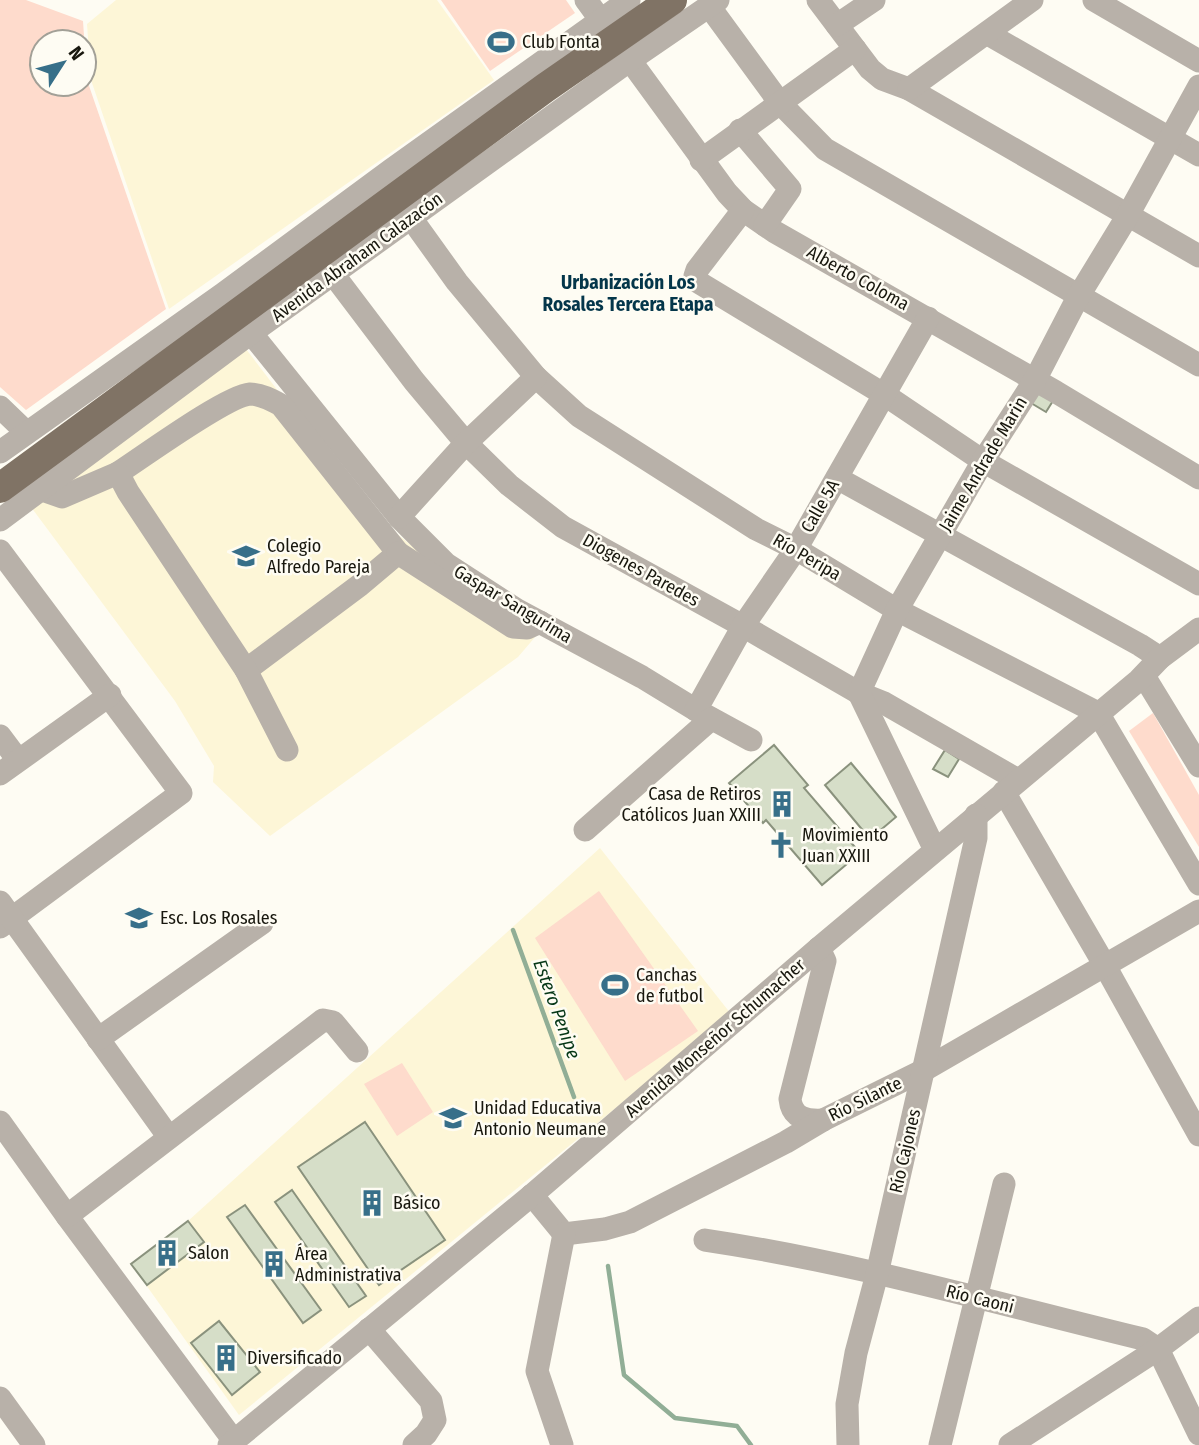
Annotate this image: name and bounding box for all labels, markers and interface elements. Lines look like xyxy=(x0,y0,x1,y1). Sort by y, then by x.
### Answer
sports icon: Club Fonta xyxy=(486,27,516,57)
north arrow xyxy=(28,28,98,98)
place label: Club Fonta xyxy=(522,31,600,53)
text: N xyxy=(64,42,89,65)
street label: Avenida Abraham Calazacón xyxy=(267,188,447,326)
street label: Alberto Coloma xyxy=(803,241,913,315)
district label: Urbanización Los Rosales Tercera Etapa xyxy=(543,271,713,316)
street label: Jaime Andrade Marin xyxy=(934,393,1032,535)
street label: Calle 5A xyxy=(796,475,844,537)
street label: Diogenes Paredes xyxy=(579,529,703,611)
street label: Río Peripa xyxy=(769,529,845,585)
place label: Colegio Alfredo Pareja xyxy=(267,535,370,578)
school or university icon: Colegio Alfredo Pareja xyxy=(231,541,261,571)
street label: Gaspar Sangurima xyxy=(450,560,576,648)
place label: Casa de Retiros Católicos Juan XXIII xyxy=(622,783,761,826)
building icon: Casa de Retiros Católicos Juan XXIII xyxy=(767,789,797,819)
place label: Movimiento Juan XXIII xyxy=(802,824,889,867)
church icon: Movimiento Juan XXIII xyxy=(766,830,796,860)
school or university icon: Esc. Los Rosales xyxy=(124,903,154,933)
place label: Esc. Los Rosales xyxy=(160,907,278,929)
street label: Avenida Monseñor Schumacher xyxy=(620,953,810,1122)
water label: Estero Penipe xyxy=(528,956,586,1062)
place label: Canchas de futbol xyxy=(636,964,704,1007)
sports icon: Canchas de futbol xyxy=(600,970,630,1000)
street label: Río Silante xyxy=(825,1072,905,1126)
place label: Unidad Educativa Antonio Neumane xyxy=(474,1097,606,1140)
school or university icon: Unidad Educativa Antonio Neumane xyxy=(438,1103,468,1133)
street label: Río Cajones xyxy=(885,1106,925,1195)
building icon: Básico xyxy=(357,1188,387,1218)
place label: Básico xyxy=(393,1192,441,1214)
building icon: Salon xyxy=(152,1238,182,1268)
place label: Salon xyxy=(188,1242,229,1264)
place label: Área Administrativa xyxy=(295,1242,402,1286)
building icon: Área Administrativa xyxy=(259,1249,289,1279)
street label: Río Caoni xyxy=(944,1280,1016,1318)
building icon: Diversificado xyxy=(211,1343,241,1373)
place label: Diversificado xyxy=(247,1347,342,1369)

